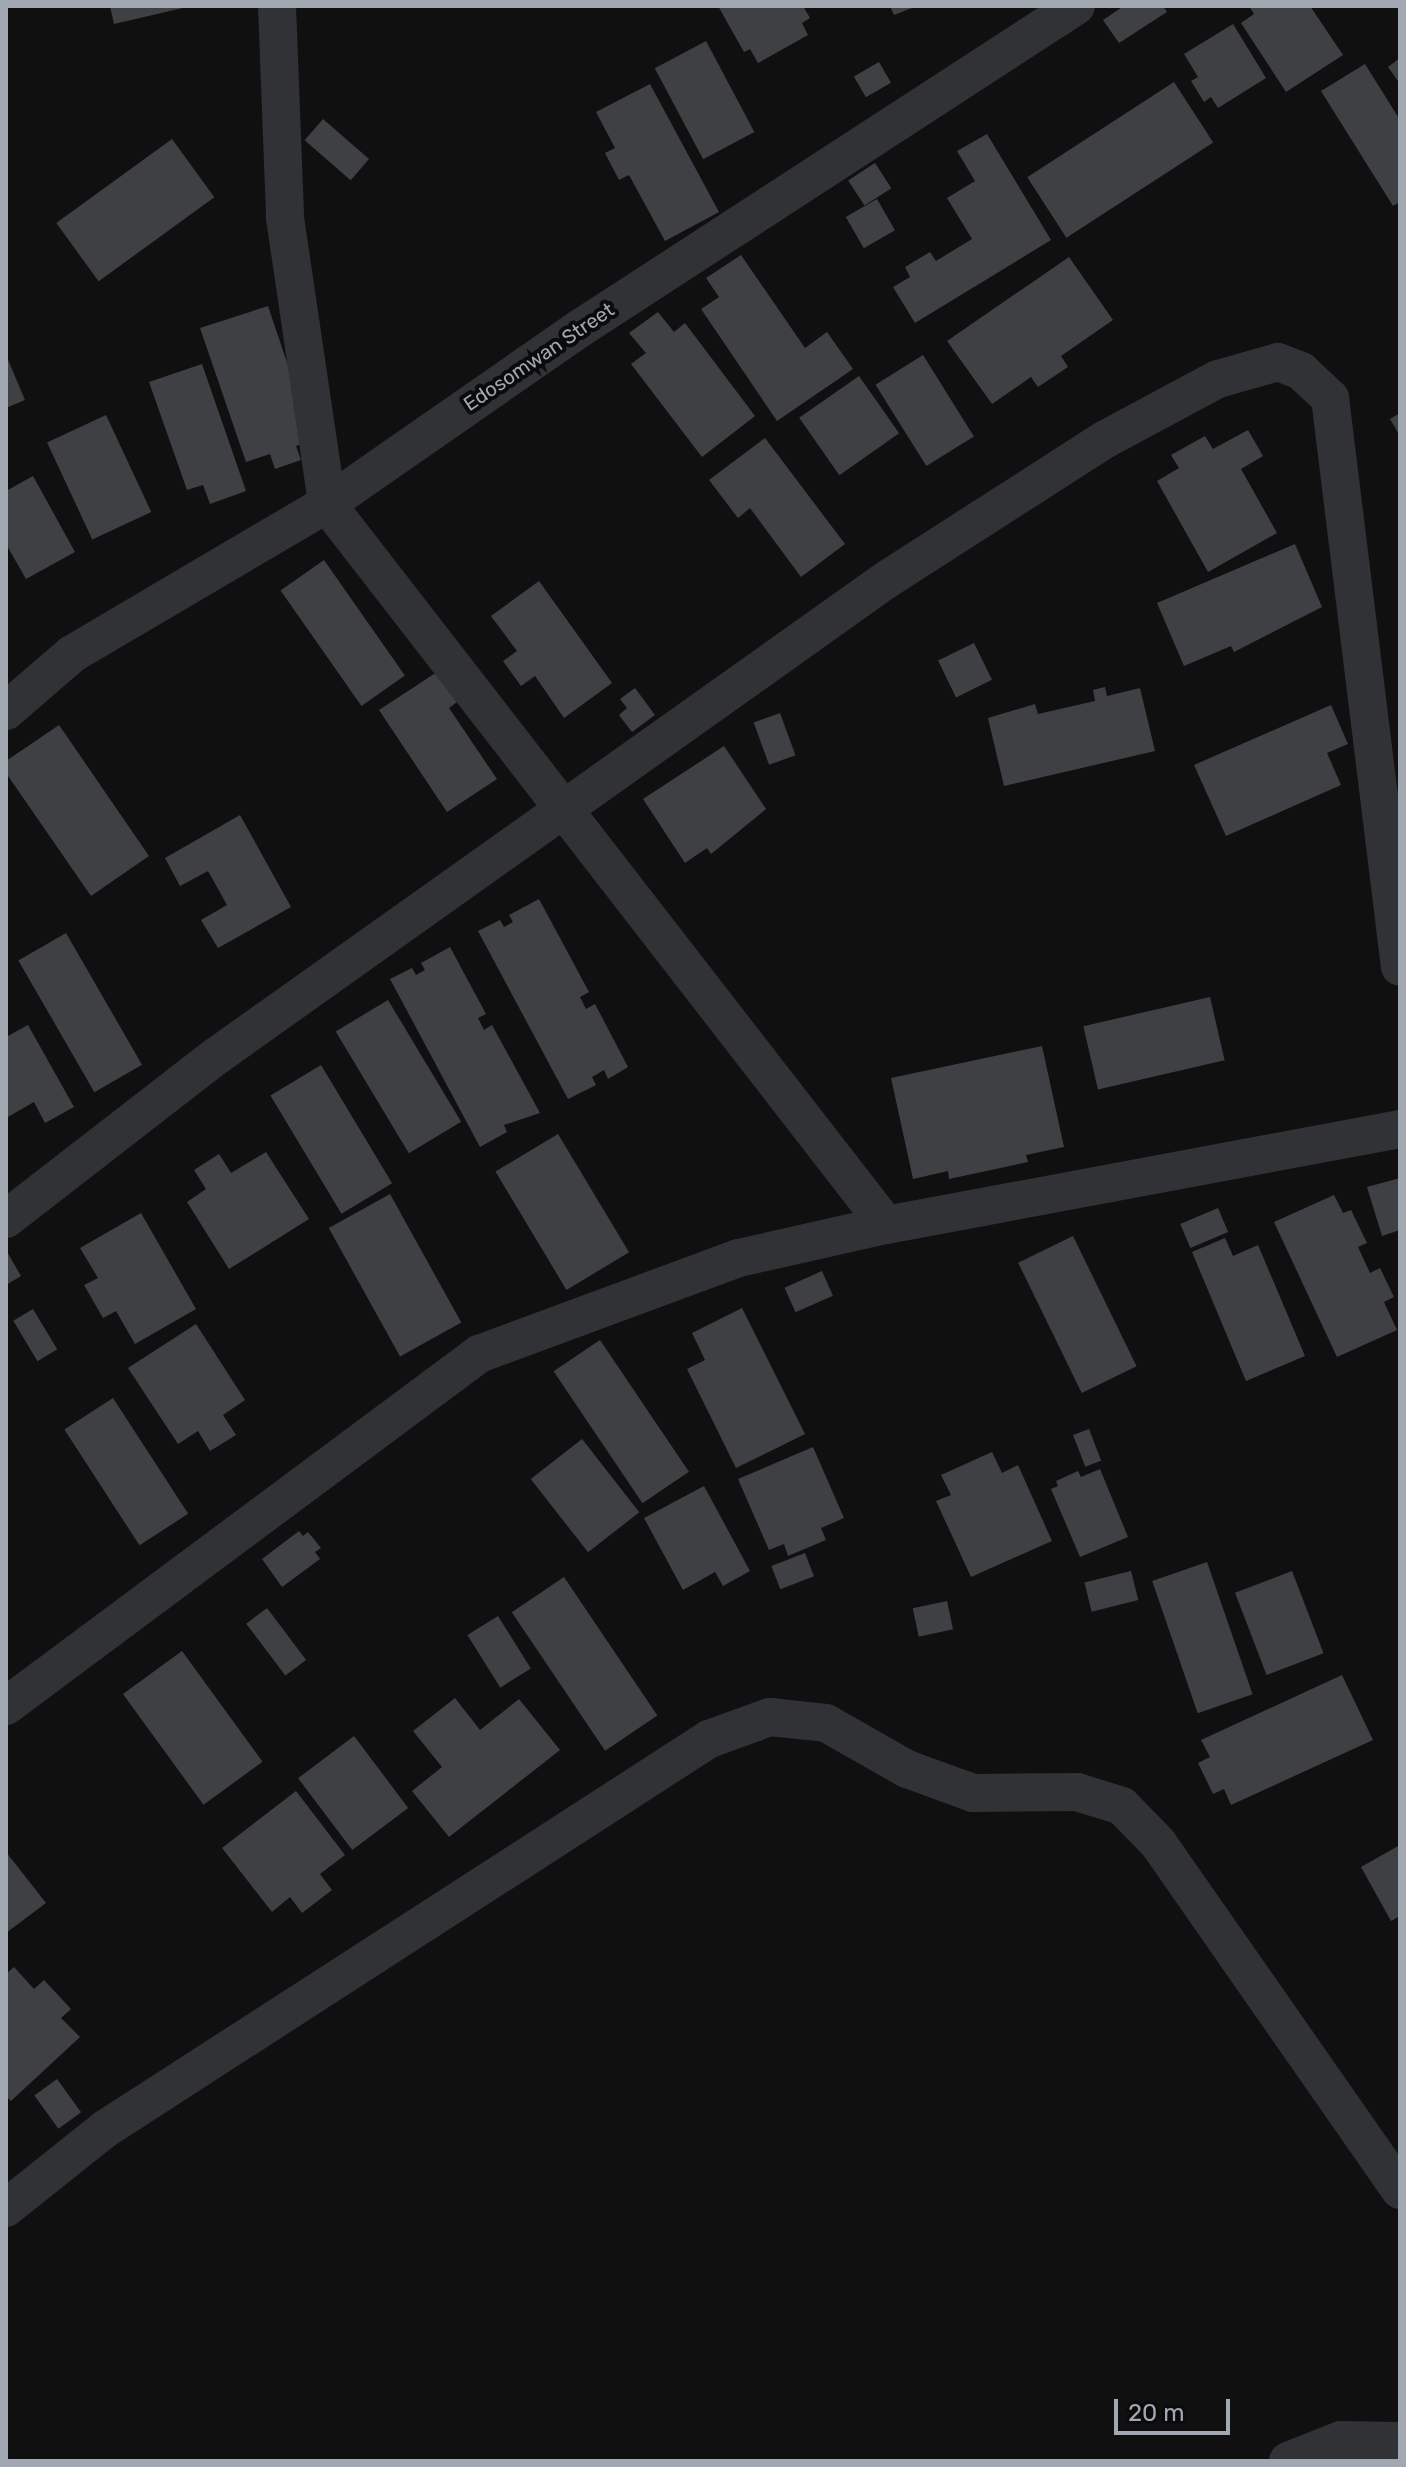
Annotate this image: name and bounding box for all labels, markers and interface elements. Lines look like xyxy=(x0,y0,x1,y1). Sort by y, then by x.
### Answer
street label: Edosomwan Street xyxy=(459,298,619,416)
scale bar xyxy=(1118,2383,1234,2433)
text: 20 m xyxy=(1128,2399,1185,2427)

